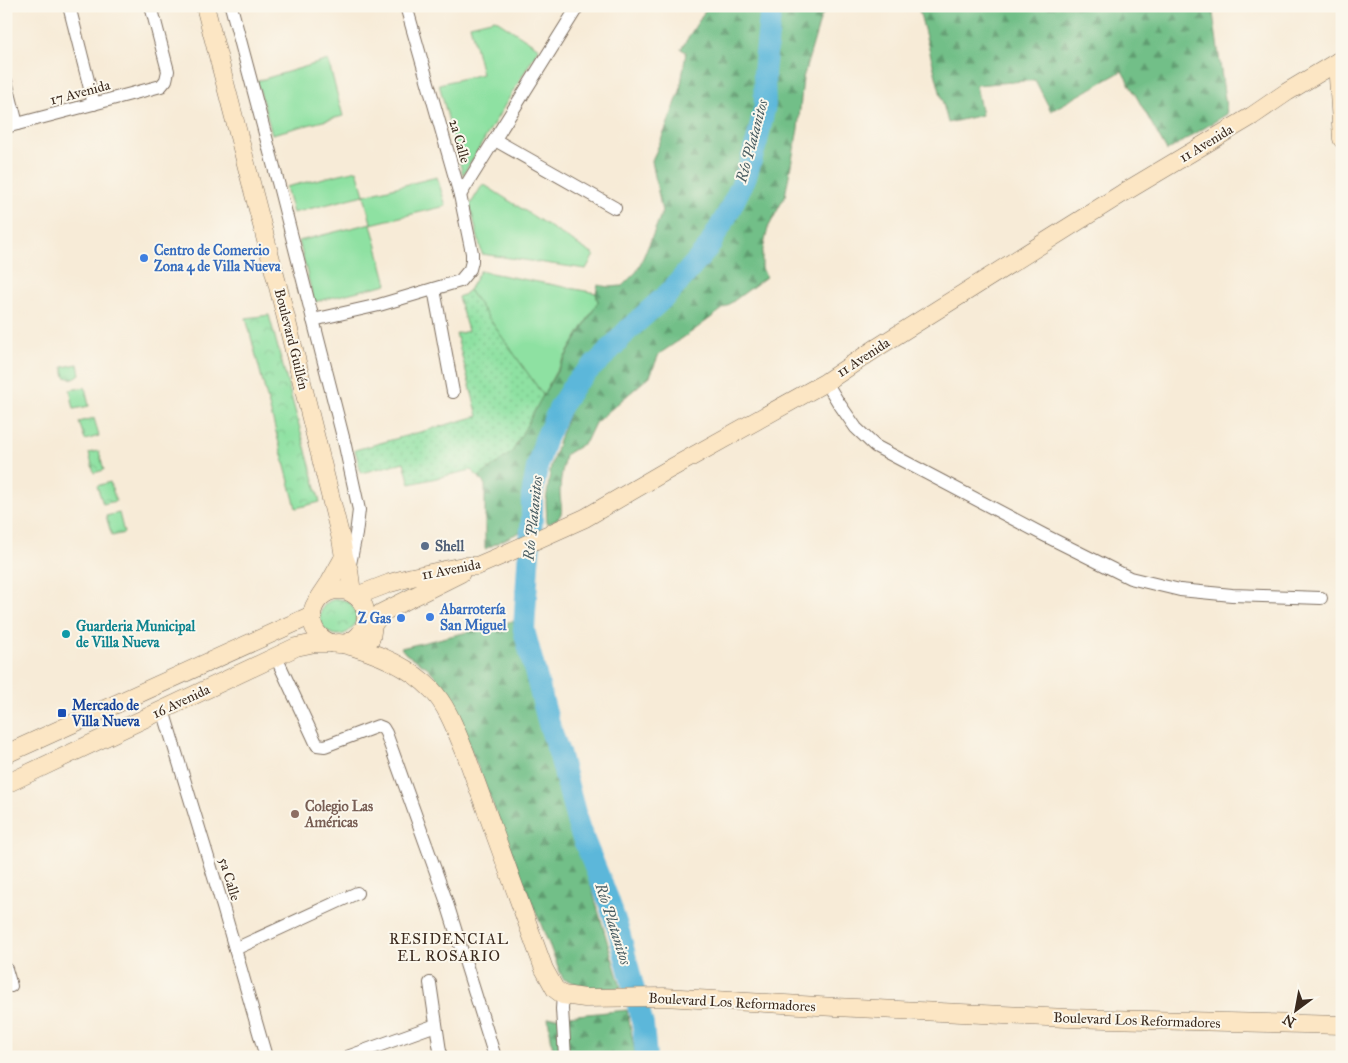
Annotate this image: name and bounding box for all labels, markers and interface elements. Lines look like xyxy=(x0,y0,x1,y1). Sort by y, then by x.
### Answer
street label: 17 Avenida xyxy=(48,76,112,109)
water label: Río Platanitos xyxy=(732,97,772,185)
street label: 2a Calle xyxy=(445,117,474,165)
street label: 11 Avenida xyxy=(1176,121,1236,166)
place label: Centro de Comercio Zona 4 de Villa Nueva xyxy=(154,242,282,276)
marker: Centro de Comercio Zona 4 de Villa Nueva xyxy=(138,252,150,264)
street label: Boulevard Guillén xyxy=(271,287,312,392)
street label: 11 Avenida xyxy=(834,334,893,381)
water label: Río Platanitos xyxy=(520,474,546,562)
place label: Shell xyxy=(435,538,465,555)
marker: Shell xyxy=(419,540,431,552)
street label: 11 Avenida xyxy=(420,555,482,584)
place label: Abarrotería San Miguel xyxy=(439,601,508,635)
place label: Z Gas xyxy=(358,610,391,627)
marker: Abarrotería San Miguel xyxy=(424,611,436,623)
marker: Z Gas xyxy=(395,612,407,624)
place label: Guarderia Municipal de Villa Nueva xyxy=(76,618,196,651)
marker: Guarderia Municipal de Villa Nueva xyxy=(60,628,72,640)
street label: 16 Avenida xyxy=(150,681,213,722)
place label: Mercado de Villa Nueva xyxy=(71,697,141,730)
marker: Mercado de Villa Nueva xyxy=(56,707,68,719)
place label: Colegio Las Américas xyxy=(304,798,373,831)
marker: Colegio Las Américas xyxy=(289,808,301,820)
street label: 5a Calle xyxy=(215,856,244,903)
water label: Río Platanitos xyxy=(591,880,635,968)
district label: RESIDENCIAL EL ROSARIO xyxy=(389,930,509,965)
north arrow xyxy=(1270,986,1320,1036)
street label: Boulevard Los Reformadores xyxy=(648,990,816,1015)
street label: Boulevard Los Reformadores xyxy=(1053,1009,1221,1032)
text: N xyxy=(1280,1010,1299,1031)

